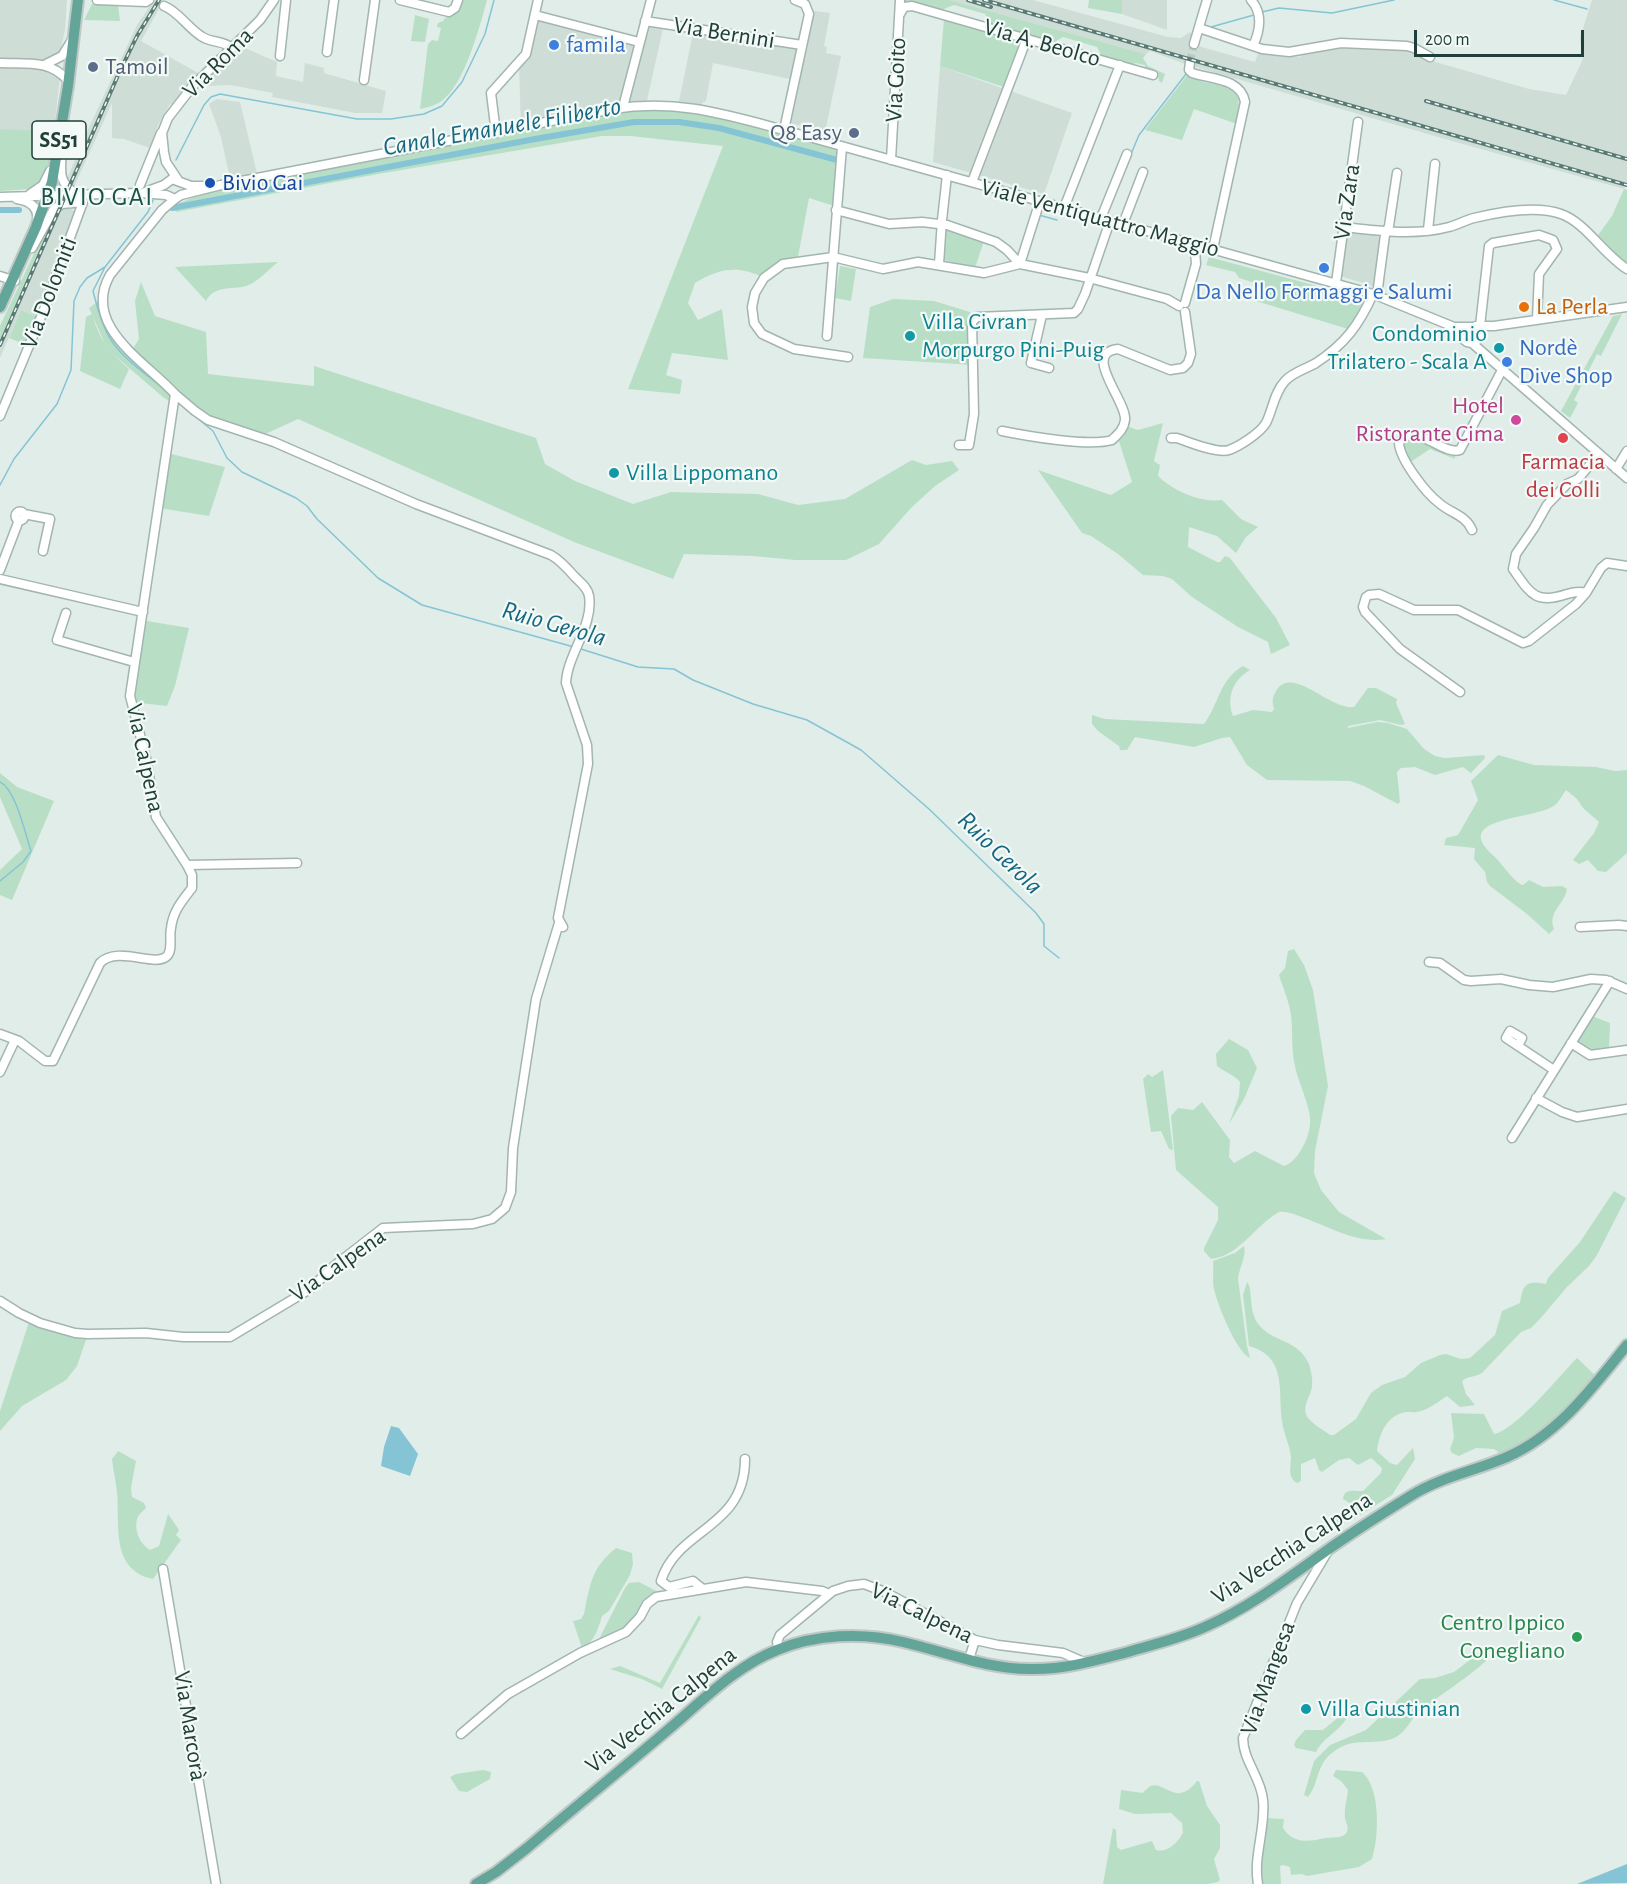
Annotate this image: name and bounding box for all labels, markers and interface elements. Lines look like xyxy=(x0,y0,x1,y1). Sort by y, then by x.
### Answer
street label: Via Bernini xyxy=(671,11,777,55)
street label: Via A. Beolco xyxy=(980,13,1104,73)
scale bar xyxy=(1417,18,1586,56)
street label: Via Roma xyxy=(176,21,260,105)
place label: famila xyxy=(566,31,626,59)
text: 200 m xyxy=(1425,31,1470,49)
street label: Via Goito xyxy=(879,37,913,123)
marker: famila xyxy=(547,38,561,52)
place label: Tamoil xyxy=(105,53,169,81)
marker: Tamoil xyxy=(86,60,100,74)
water label: Canale Emanuele Filiberto xyxy=(381,91,623,163)
place label: Q8 Easy xyxy=(770,119,842,147)
road number: SS51 xyxy=(32,121,86,159)
marker: Q8 Easy xyxy=(847,126,861,140)
street label: Via Zara xyxy=(1327,162,1367,242)
place label: Bivio Gai xyxy=(222,169,303,197)
street label: Viale Ventiquattro Maggio xyxy=(978,172,1222,264)
marker: Bivio Gai xyxy=(203,176,217,190)
district label: BIVIO GAI xyxy=(40,181,154,213)
street label: Via Dolomiti xyxy=(14,233,84,353)
marker: Da Nello Formaggi e Salumi xyxy=(1317,261,1331,275)
place label: Da Nello Formaggi e Salumi xyxy=(1195,278,1453,306)
place label: La Perla xyxy=(1536,293,1608,321)
marker: La Perla xyxy=(1517,300,1531,314)
place label: Villa Civran Morpurgo Pini-Puig xyxy=(922,308,1104,364)
place label: Condominio Trilatero - Scala A xyxy=(1327,320,1487,376)
marker: Villa Civran Morpurgo Pini-Puig xyxy=(903,329,917,343)
place label: Nordè Dive Shop xyxy=(1519,334,1613,390)
marker: Condominio Trilatero - Scala A xyxy=(1492,341,1506,355)
marker: Nordè Dive Shop xyxy=(1500,355,1514,369)
place label: Hotel Ristorante Cima xyxy=(1355,392,1504,448)
marker: Hotel Ristorante Cima xyxy=(1509,413,1523,427)
marker: Farmacia dei Colli xyxy=(1556,431,1570,445)
place label: Farmacia dei Colli xyxy=(1521,448,1605,504)
place label: Villa Lippomano xyxy=(626,459,778,487)
marker: Villa Lippomano xyxy=(607,466,621,480)
water label: Ruio Gerola xyxy=(498,594,610,654)
street label: Via Calpena xyxy=(119,701,171,815)
water label: Ruio Gerola xyxy=(951,805,1049,901)
street label: Via Calpena xyxy=(284,1221,392,1309)
street label: Via Vecchia Calpena xyxy=(1206,1485,1378,1611)
street label: Via Calpena xyxy=(866,1576,978,1650)
place label: Centro Ippico Conegliano xyxy=(1441,1609,1565,1665)
street label: Via Mangesa xyxy=(1234,1617,1302,1739)
marker: Centro Ippico Conegliano xyxy=(1570,1630,1584,1644)
street label: Via Vecchia Calpena xyxy=(580,1640,742,1780)
street label: Via Marcorà xyxy=(167,1669,213,1783)
place label: Villa Giustinian xyxy=(1318,1695,1460,1723)
marker: Villa Giustinian xyxy=(1299,1702,1313,1716)

